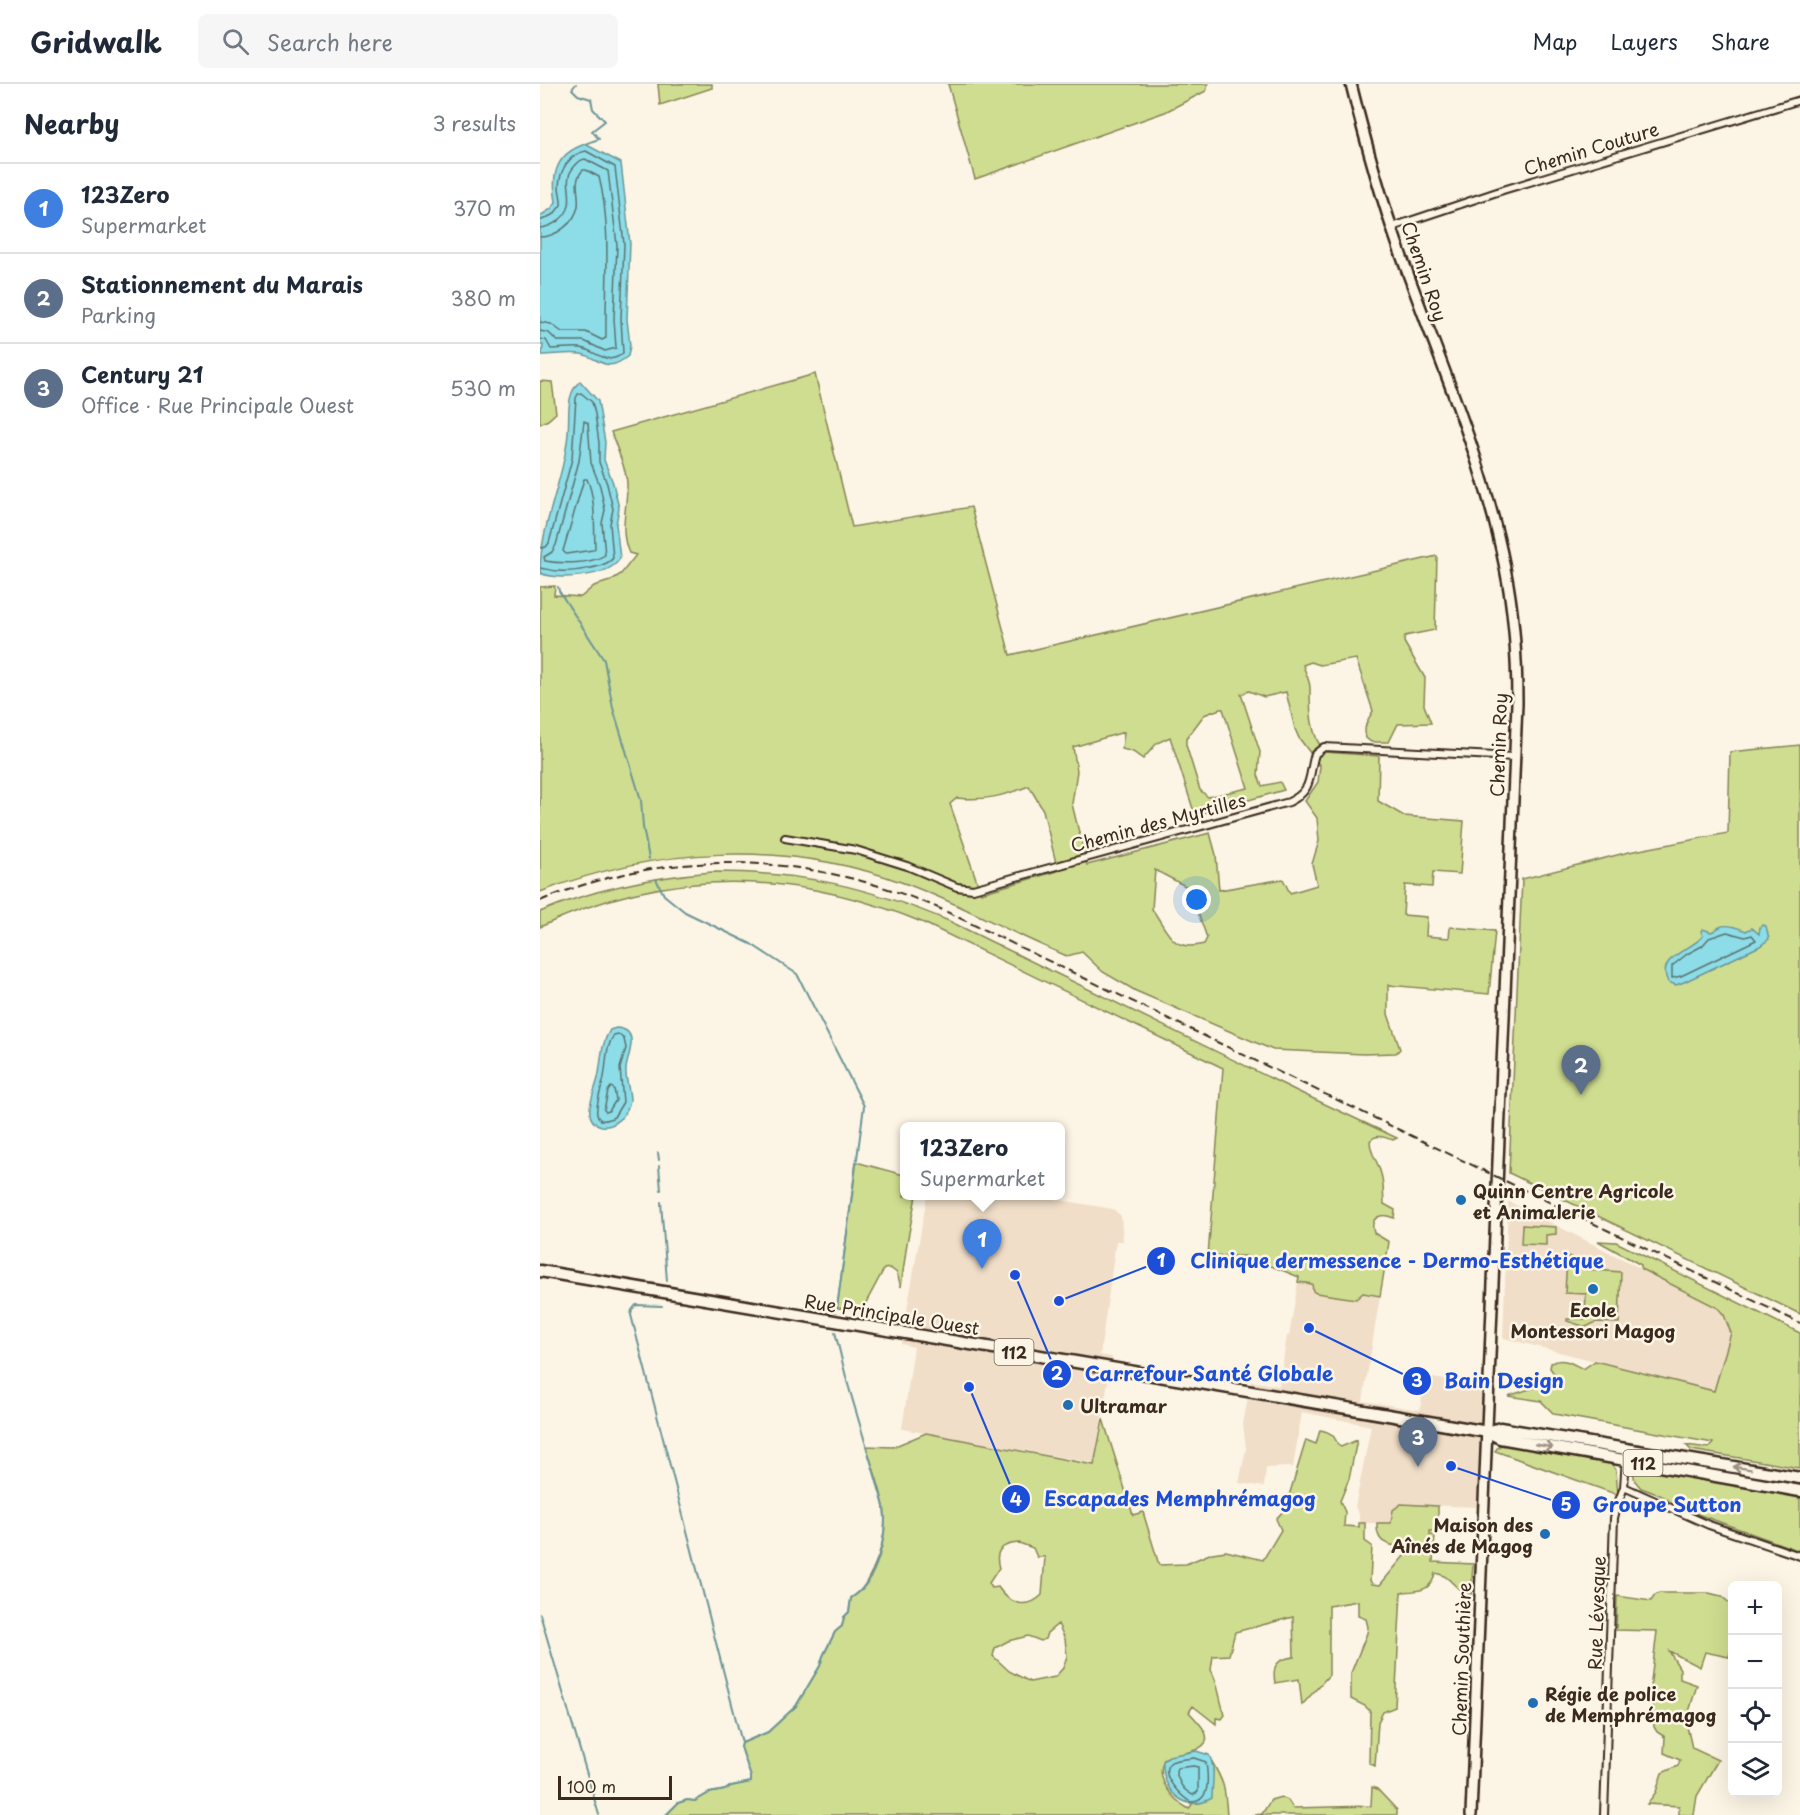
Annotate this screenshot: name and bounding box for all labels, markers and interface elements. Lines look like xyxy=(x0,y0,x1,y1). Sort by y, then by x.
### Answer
search box xyxy=(198,14,618,68)
text: Gridwalk xyxy=(30,20,162,63)
icon: search xyxy=(219,25,252,58)
text: Search here xyxy=(267,25,393,58)
text: Map xyxy=(1533,25,1577,57)
text: Layers xyxy=(1610,25,1678,57)
text: Share xyxy=(1711,25,1770,57)
text: Nearby xyxy=(24,104,119,143)
text: 3 results xyxy=(433,108,516,138)
street label: Chemin Couture xyxy=(1520,115,1662,181)
text: 123Zero xyxy=(81,177,169,210)
text: 1 xyxy=(39,193,48,223)
text: 370 m xyxy=(453,193,516,223)
text: Supermarket xyxy=(81,210,207,240)
street label: Chemin Roy xyxy=(1395,217,1455,325)
text: Stationnement du Marais xyxy=(81,267,363,300)
text: 2 xyxy=(36,283,51,313)
text: 380 m xyxy=(450,283,516,313)
text: Parking xyxy=(81,300,156,330)
text: Century 21 xyxy=(81,357,203,390)
text: 3 xyxy=(37,373,50,403)
text: 530 m xyxy=(450,373,516,403)
text: Office · Rue Principale Ouest xyxy=(81,390,354,420)
street label: Chemin Roy xyxy=(1483,692,1513,798)
street label: Chemin des Myrtilles xyxy=(1067,786,1249,858)
your location xyxy=(1182,885,1211,914)
pin: 2 xyxy=(1562,1046,1600,1095)
popup xyxy=(900,1122,1065,1200)
text: 123Zero xyxy=(920,1130,1008,1163)
text: Supermarket xyxy=(920,1163,1045,1193)
place label: Quinn Centre Agricole et Animalerie xyxy=(1473,1177,1674,1225)
marker: Quinn Centre Agricole et Animalerie xyxy=(1454,1193,1468,1207)
pin: 1 xyxy=(962,1220,1002,1269)
callout: Clinique dermessence - Dermo-Esthétique xyxy=(1146,1242,1618,1280)
text: Clinique dermessence - Dermo-Esthétique xyxy=(1190,1245,1604,1275)
text: 1 xyxy=(1157,1246,1166,1273)
marker: Ecole Montessori Magog xyxy=(1586,1282,1600,1296)
street label: Rue Principale Ouest xyxy=(803,1287,981,1341)
place label: Ecole Montessori Magog xyxy=(1510,1296,1676,1344)
road number: 112 xyxy=(994,1339,1034,1365)
callout: Carrefour Santé Globale xyxy=(1042,1355,1347,1393)
text: Carrefour Santé Globale xyxy=(1085,1358,1333,1388)
text: 2 xyxy=(1051,1359,1064,1386)
callout: Bain Design xyxy=(1402,1362,1576,1400)
text: Bain Design xyxy=(1444,1365,1564,1395)
text: 3 xyxy=(1411,1366,1423,1393)
place label: Ultramar xyxy=(1080,1392,1168,1419)
marker: Ultramar xyxy=(1061,1398,1075,1412)
pin: 3 xyxy=(1398,1418,1438,1467)
one-way arrow xyxy=(1534,1440,1553,1451)
road number: 112 xyxy=(1624,1450,1662,1476)
one-way arrow xyxy=(1733,1463,1753,1474)
callout: Escapades Memphrémagog xyxy=(1001,1480,1328,1518)
text: Escapades Memphrémagog xyxy=(1044,1483,1316,1513)
text: 4 xyxy=(1010,1485,1022,1512)
callout: Groupe Sutton xyxy=(1551,1486,1753,1524)
text: Groupe Sutton xyxy=(1592,1489,1742,1519)
text: 5 xyxy=(1560,1490,1572,1517)
place label: Maison des Aînés de Magog xyxy=(1391,1511,1533,1559)
marker: Maison des Aînés de Magog xyxy=(1538,1527,1552,1541)
street label: Rue Lévesque xyxy=(1581,1555,1611,1670)
street label: Chemin Southière xyxy=(1445,1581,1477,1736)
map controls xyxy=(1728,1581,1782,1797)
button: + xyxy=(1728,1581,1782,1635)
button: − xyxy=(1728,1635,1782,1689)
place label: Régie de police de Memphrémagog xyxy=(1545,1680,1717,1728)
button: locate xyxy=(1728,1689,1782,1743)
marker: Régie de police de Memphrémagog xyxy=(1526,1696,1540,1710)
button: layers xyxy=(1728,1743,1782,1797)
scale bar xyxy=(558,1773,672,1800)
text: 100 m xyxy=(567,1774,616,1798)

